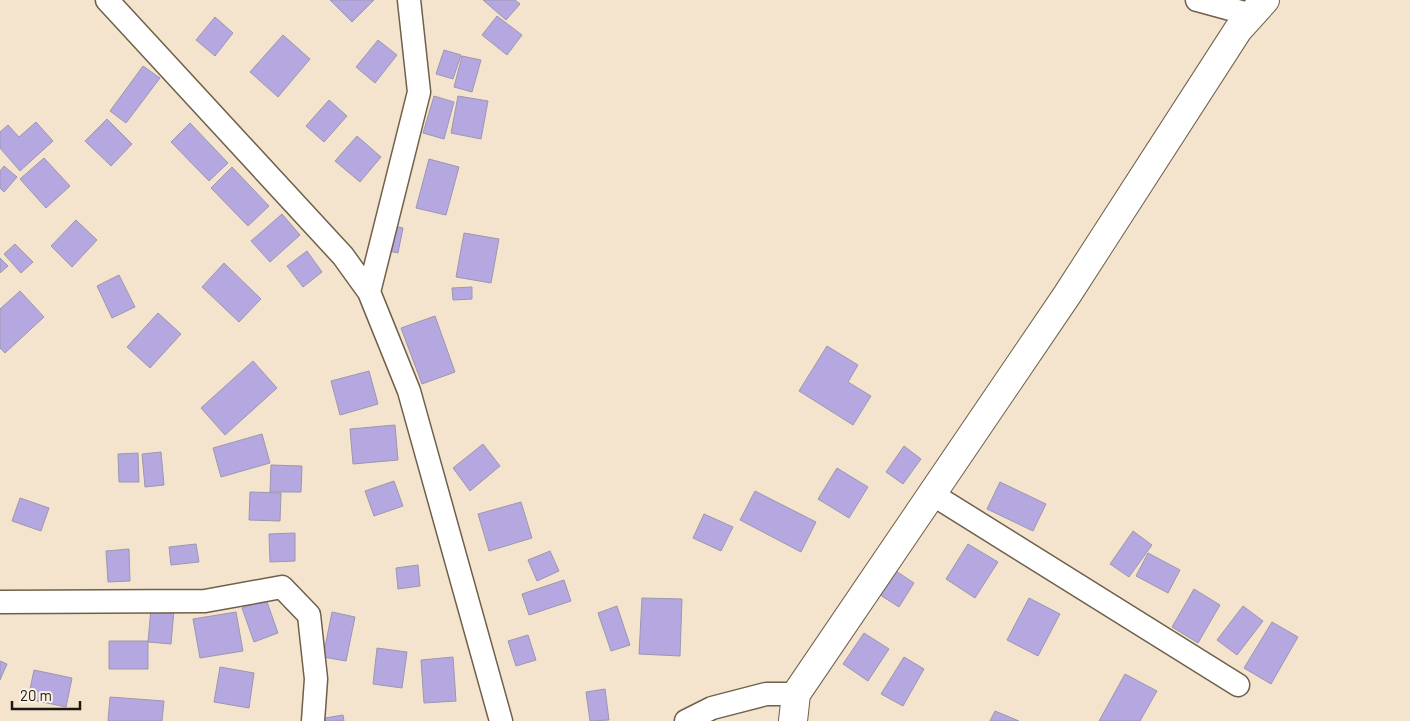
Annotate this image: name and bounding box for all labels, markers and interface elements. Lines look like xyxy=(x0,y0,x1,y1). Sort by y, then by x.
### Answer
scale bar xyxy=(12,678,80,710)
text: 20 m xyxy=(20,686,52,704)

